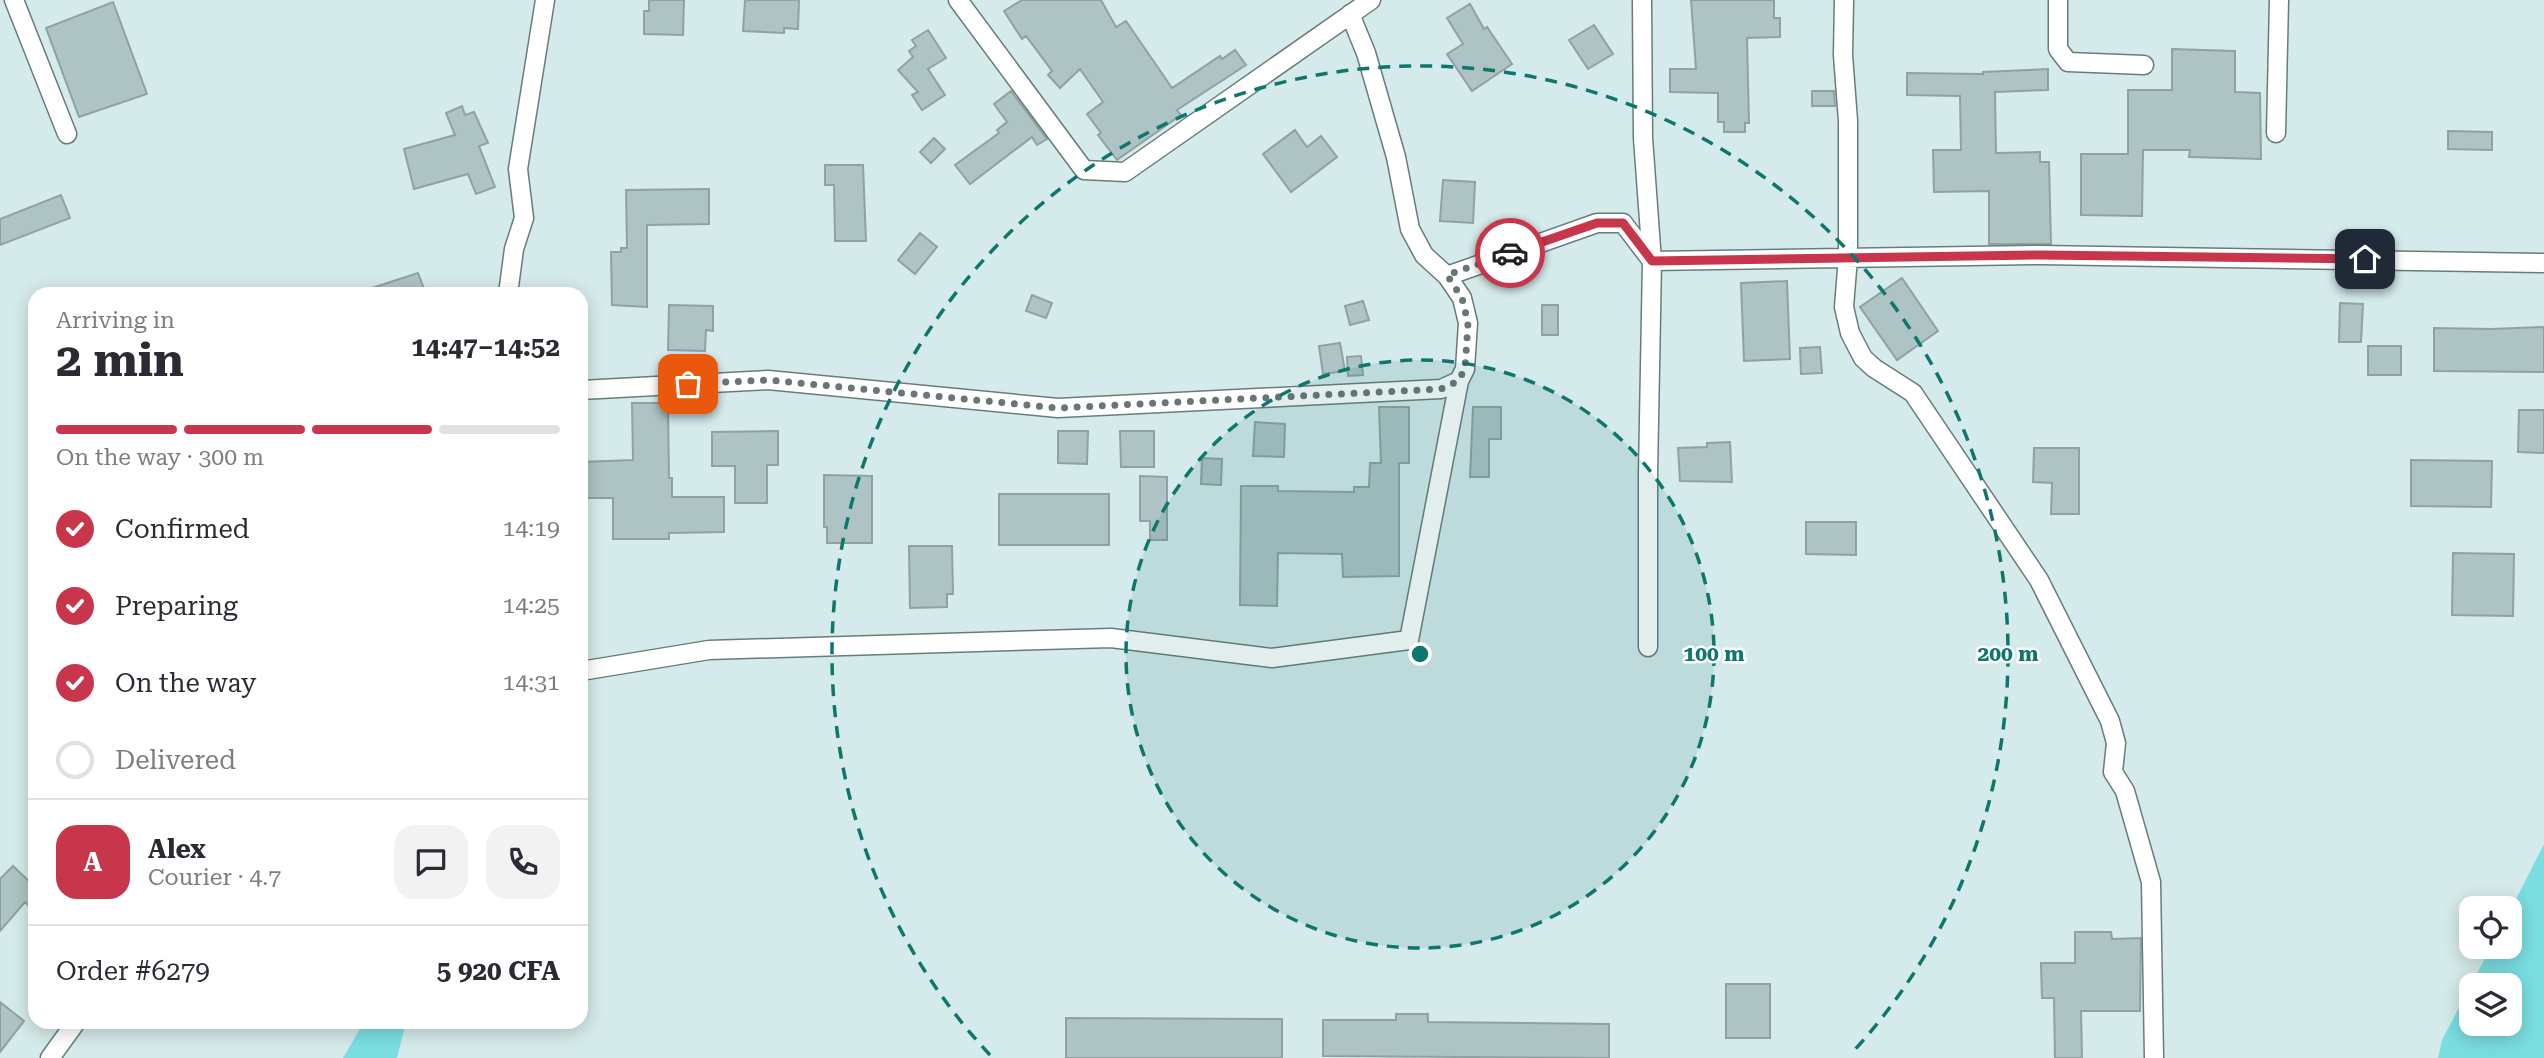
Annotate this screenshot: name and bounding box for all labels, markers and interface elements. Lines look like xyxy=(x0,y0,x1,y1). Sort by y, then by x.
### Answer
courier xyxy=(1475,218,1545,288)
pin xyxy=(2335,229,2395,289)
icon: car xyxy=(1491,234,1529,272)
icon: home xyxy=(2346,240,2384,278)
text: Arriving in xyxy=(56,307,175,334)
text: 14:47–14:52 xyxy=(411,332,560,362)
text: 2 min xyxy=(56,333,184,387)
pin xyxy=(658,354,718,414)
icon: bag xyxy=(669,365,707,403)
text: On the way · 300 m xyxy=(56,444,264,471)
icon: check xyxy=(56,510,94,548)
text: Confirmed xyxy=(115,514,250,544)
text: 14:19 xyxy=(503,515,560,542)
icon: check xyxy=(56,587,94,625)
text: Preparing xyxy=(115,591,238,621)
text: 14:25 xyxy=(503,592,560,619)
centre of rings xyxy=(1408,642,1432,666)
text: 100 m xyxy=(1684,642,1744,666)
text: 200 m xyxy=(1978,642,2038,666)
icon: check xyxy=(56,664,94,702)
text: On the way xyxy=(115,668,256,698)
text: 14:31 xyxy=(503,669,560,696)
text: Delivered xyxy=(115,745,236,775)
button: chat xyxy=(394,825,468,899)
button: phone xyxy=(486,825,560,899)
text: Alex xyxy=(148,834,206,864)
text: A xyxy=(84,847,102,877)
text: Courier · 4.7 xyxy=(148,864,281,891)
map controls xyxy=(2459,896,2522,1036)
button: locate xyxy=(2459,896,2522,959)
text: Order #6279 xyxy=(56,956,210,986)
text: 5 920 CFA xyxy=(437,956,560,986)
button: layers xyxy=(2459,973,2522,1036)

